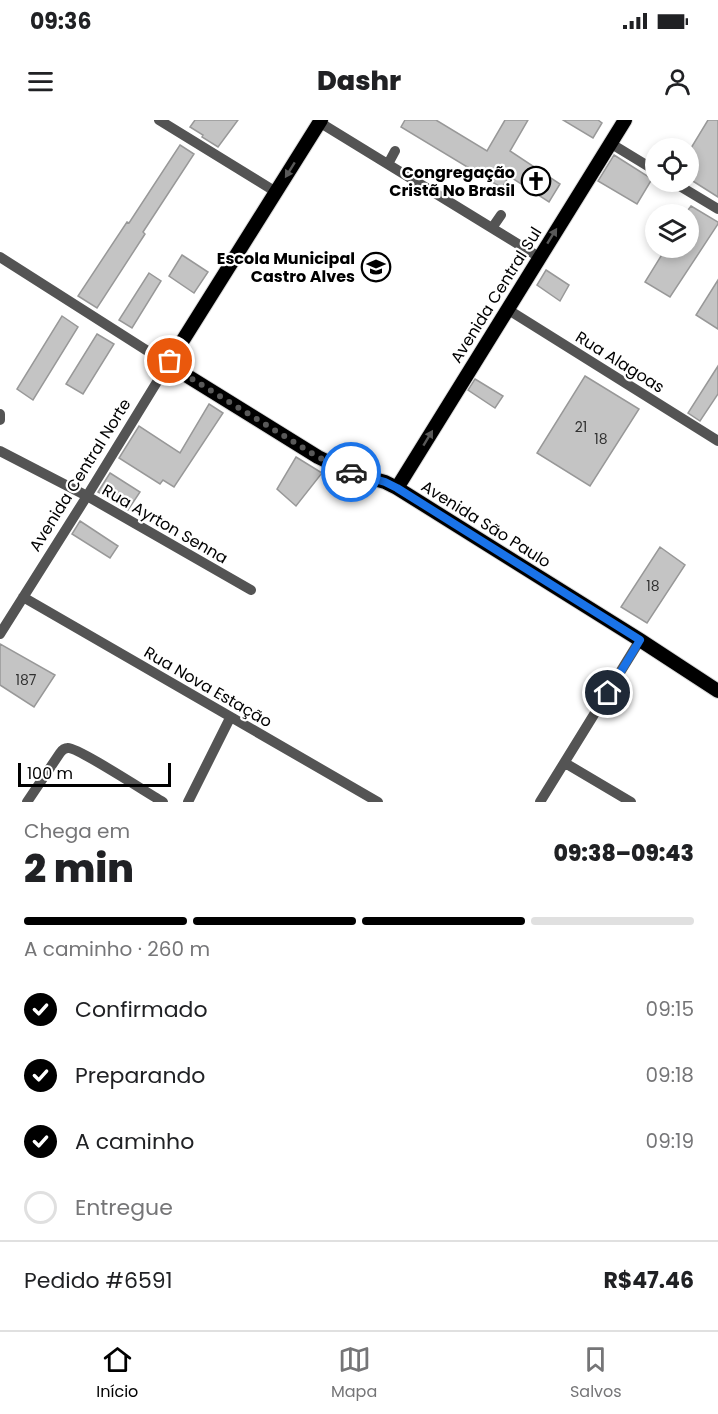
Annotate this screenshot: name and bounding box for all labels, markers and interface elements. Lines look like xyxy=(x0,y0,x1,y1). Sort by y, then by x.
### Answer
text: 09:36 xyxy=(30,6,91,37)
text: Dashr xyxy=(317,62,401,99)
icon: menu xyxy=(24,65,57,98)
icon: person xyxy=(661,65,694,98)
map controls xyxy=(645,138,699,258)
button: locate xyxy=(645,138,699,192)
one-way arrow xyxy=(284,161,295,178)
place label: Congregação Cristã No Brasil xyxy=(389,161,515,202)
church icon: Congregação Cristã No Brasil xyxy=(520,165,552,197)
button: layers xyxy=(645,204,699,258)
street label: Avenida Central Sul xyxy=(445,222,547,368)
one-way arrow xyxy=(547,228,558,245)
place label: Escola Municipal Castro Alves xyxy=(217,247,355,288)
school or university icon: Escola Municipal Castro Alves xyxy=(360,251,392,283)
street label: Rua Alagoas xyxy=(571,326,669,398)
pin xyxy=(144,335,195,386)
icon: bag xyxy=(153,344,186,377)
street label: Avenida Central Norte xyxy=(24,394,137,556)
house number: 21 xyxy=(575,417,587,437)
house number: 18 xyxy=(594,429,608,449)
one-way arrow xyxy=(422,430,433,446)
courier xyxy=(321,442,381,502)
icon: car xyxy=(335,456,368,489)
street label: Avenida São Paulo xyxy=(417,475,555,573)
street label: Rua Ayrton Senna xyxy=(98,479,232,569)
house number: 18 xyxy=(646,576,660,596)
street label: Rua Nova Estação xyxy=(140,641,276,733)
pin xyxy=(582,667,633,718)
house number: 187 xyxy=(16,670,37,690)
icon: home xyxy=(591,676,624,709)
scale bar xyxy=(18,760,171,788)
text: 100 m xyxy=(27,762,73,785)
text: Chega em xyxy=(24,817,130,845)
text: 09:38–09:43 xyxy=(554,838,694,869)
text: 2 min xyxy=(24,841,134,896)
text: A caminho · 260 m xyxy=(24,935,210,963)
icon: check xyxy=(24,993,57,1026)
text: Confirmado xyxy=(75,994,208,1025)
text: 09:15 xyxy=(646,995,694,1023)
icon: check xyxy=(24,1059,57,1092)
text: Preparando xyxy=(75,1060,205,1091)
text: 09:18 xyxy=(646,1061,694,1089)
icon: check xyxy=(24,1125,57,1158)
text: A caminho xyxy=(75,1126,194,1157)
text: 09:19 xyxy=(646,1127,694,1155)
text: Entregue xyxy=(75,1192,173,1223)
text: Pedido #6591 xyxy=(24,1265,173,1296)
text: R$47.46 xyxy=(603,1265,694,1296)
tab: Início xyxy=(96,1343,138,1404)
tab: Mapa xyxy=(331,1343,377,1404)
tab: Salvos xyxy=(570,1343,622,1404)

